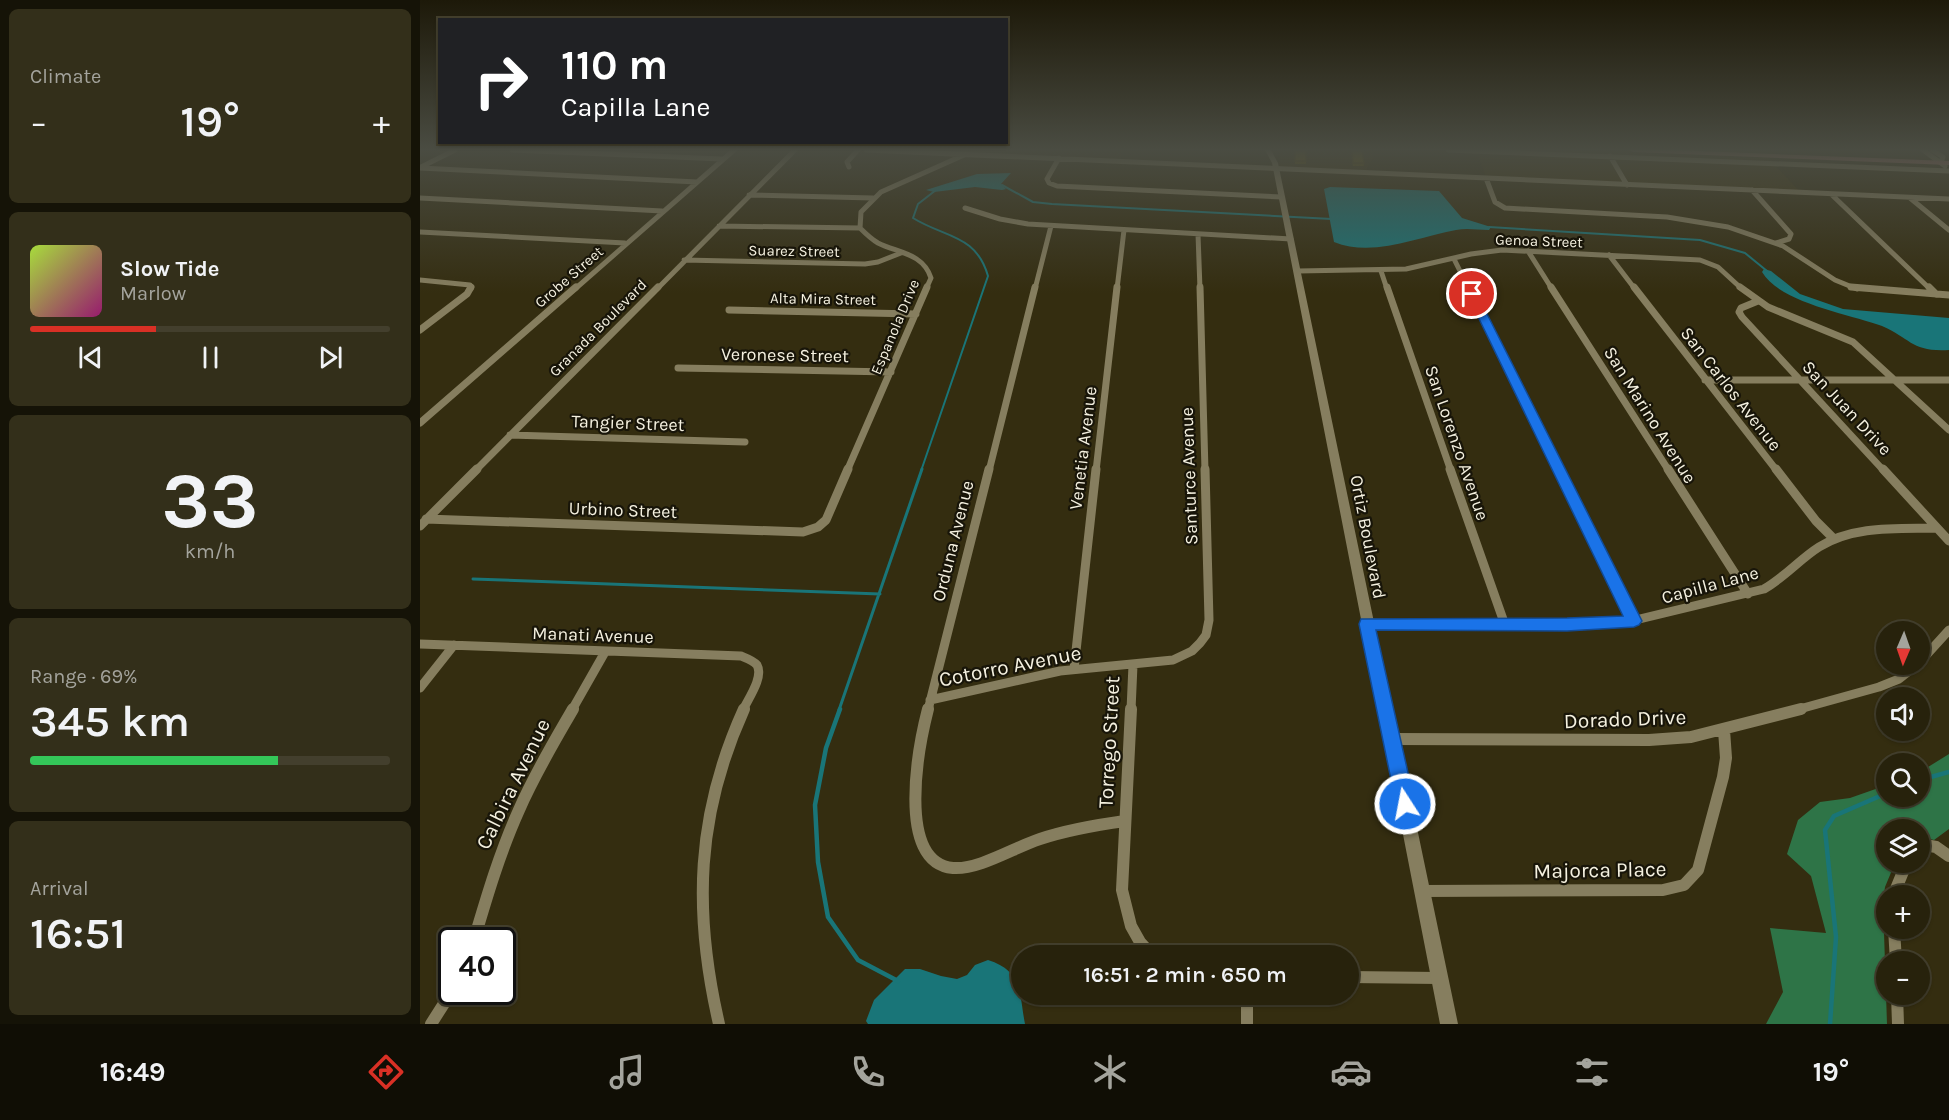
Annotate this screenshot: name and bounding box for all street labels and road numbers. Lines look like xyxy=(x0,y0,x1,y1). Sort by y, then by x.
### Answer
street label: Genoa Street xyxy=(1495,230,1583,252)
street label: Suarez Street xyxy=(748,241,840,261)
street label: Grobe Street xyxy=(531,242,607,312)
street label: Granada Boulevard xyxy=(546,276,650,380)
street label: Espanola Drive xyxy=(867,277,923,377)
street label: Alta Mira Street xyxy=(770,289,876,309)
street label: San Carlos Avenue xyxy=(1676,323,1786,455)
street label: Veronese Street xyxy=(721,343,849,367)
street label: San Marino Avenue xyxy=(1599,343,1701,487)
street label: San Juan Drive xyxy=(1798,356,1896,460)
street label: San Lorenzo Avenue xyxy=(1420,363,1494,523)
street label: Venetia Avenue xyxy=(1064,385,1102,511)
street label: Santurce Avenue xyxy=(1176,407,1202,545)
street label: Tangier Street xyxy=(571,410,685,436)
street label: Ortiz Boulevard xyxy=(1345,473,1391,601)
street label: Orduna Avenue xyxy=(927,478,979,604)
street label: Urbino Street xyxy=(568,497,678,523)
street label: Capilla Lane xyxy=(1659,561,1761,609)
street label: Manati Avenue xyxy=(532,622,654,648)
street label: Cotorro Avenue xyxy=(937,640,1083,692)
street label: Torrego Street xyxy=(1094,675,1124,809)
street label: Dorado Drive xyxy=(1563,705,1687,733)
street label: Calbira Avenue xyxy=(471,715,555,853)
street label: Majorca Place xyxy=(1533,857,1667,883)

